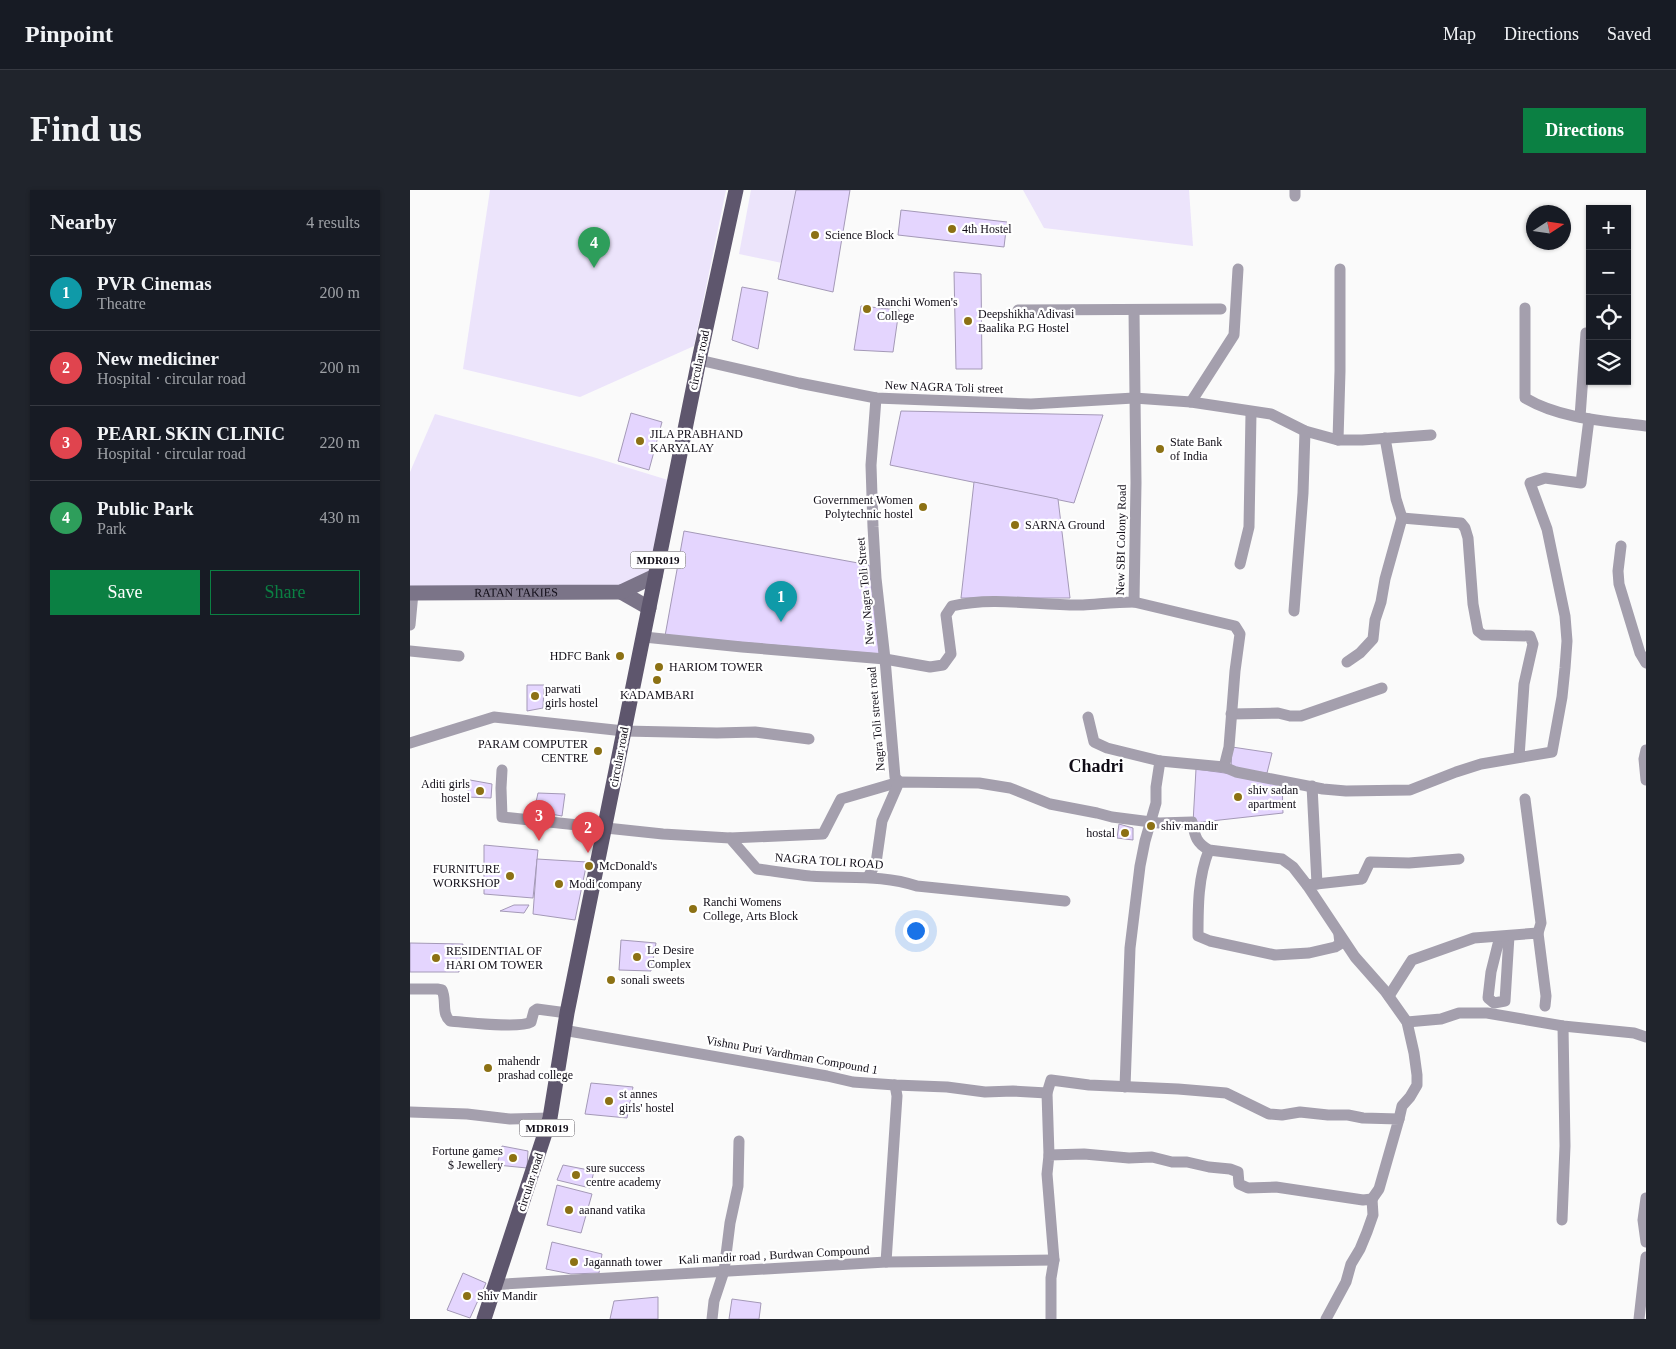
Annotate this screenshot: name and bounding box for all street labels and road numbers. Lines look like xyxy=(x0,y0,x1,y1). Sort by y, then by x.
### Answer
street label: circular road xyxy=(686,329,712,391)
street label: New NAGRA Toli street xyxy=(884,378,1004,396)
street label: New SBI Colony Road xyxy=(1113,484,1129,596)
street label: New Nagra Toli Street xyxy=(853,536,877,645)
road number: MDR019 xyxy=(630,552,686,568)
street label: RATAN TAKIES xyxy=(474,585,558,600)
street label: Nagra Toli street road xyxy=(864,666,888,772)
street label: circular road xyxy=(606,726,632,788)
street label: NAGRA TOLI ROAD xyxy=(774,850,884,872)
street label: Vishnu Puri Vardhman Compound 1 xyxy=(705,1033,879,1077)
road number: MDR019 xyxy=(520,1120,574,1136)
street label: circular road xyxy=(514,1151,546,1213)
street label: Kali mandir road , Burdwan Compound xyxy=(678,1243,870,1267)

